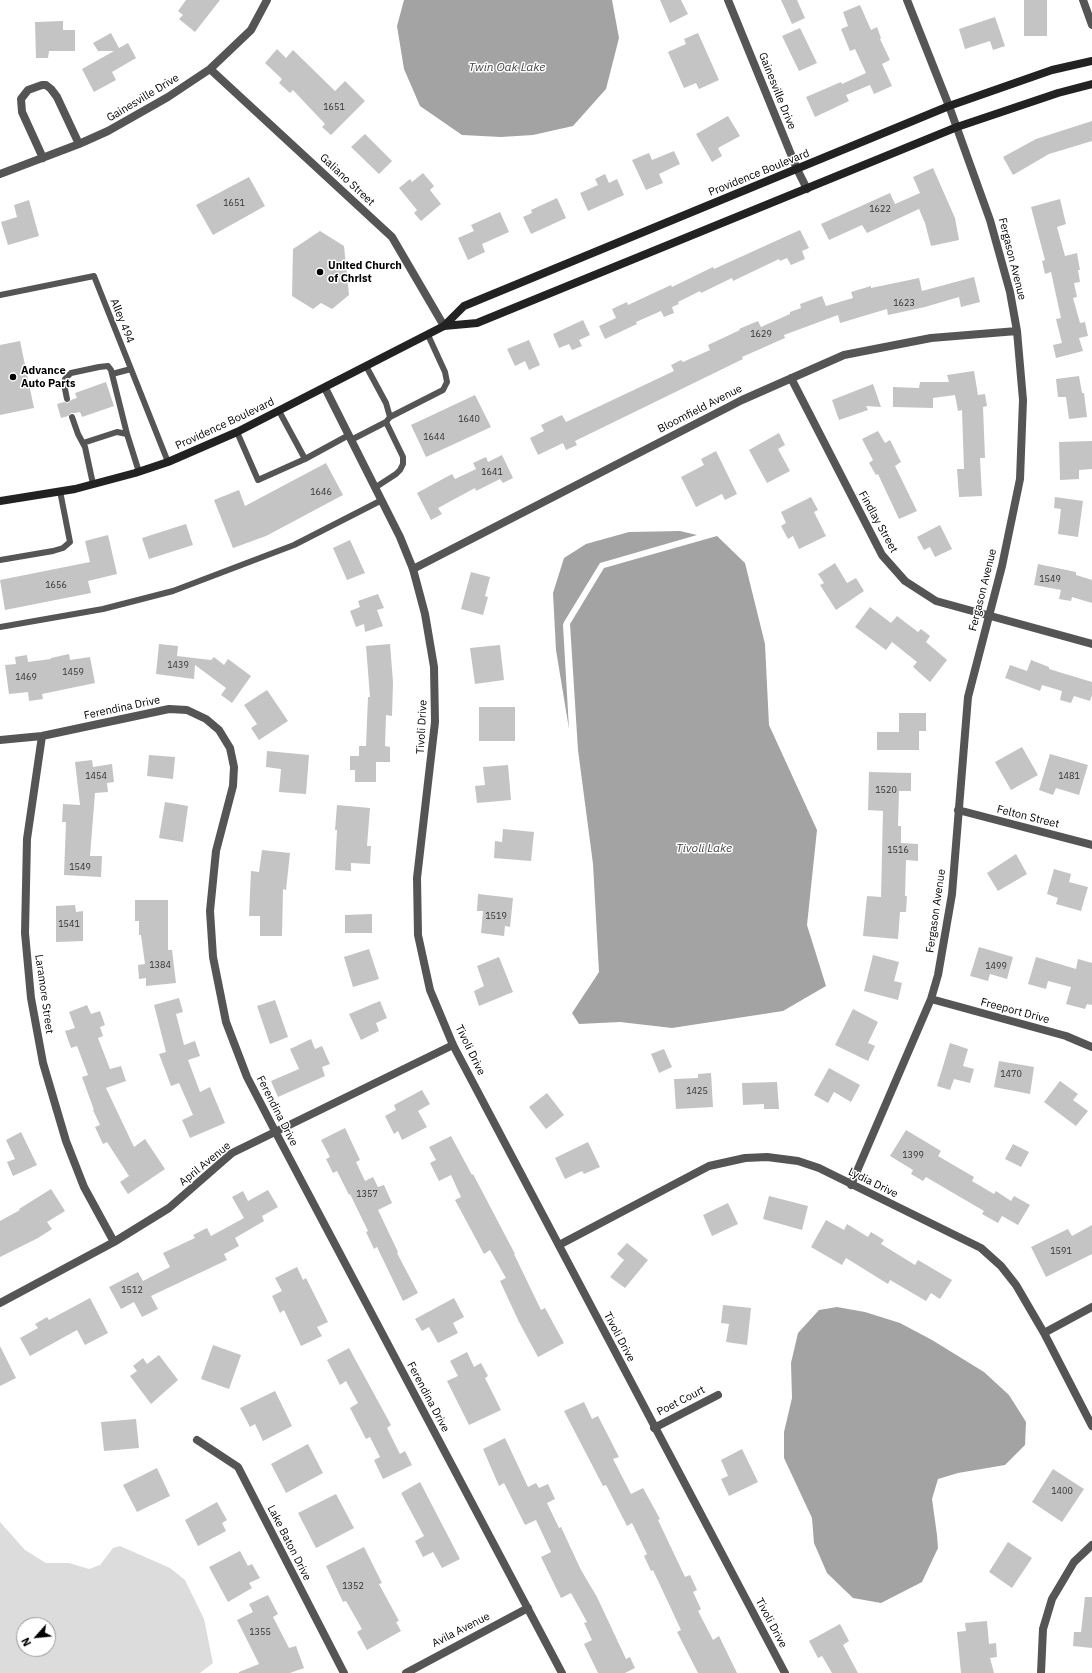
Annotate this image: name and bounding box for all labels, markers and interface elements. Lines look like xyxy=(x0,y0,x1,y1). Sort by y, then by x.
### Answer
street label: Gainesville Drive xyxy=(756,51,798,131)
water label: Twin Oak Lake xyxy=(469,61,545,75)
street label: Gainesville Drive xyxy=(104,71,182,125)
house number: 1651 xyxy=(323,102,345,112)
street label: Providence Boulevard xyxy=(707,147,811,199)
street label: Galiano Street xyxy=(317,151,377,209)
house number: 1651 xyxy=(223,198,245,208)
house number: 1622 xyxy=(869,204,891,214)
street label: Fergason Avenue xyxy=(995,216,1029,302)
place label: United Church of Christ xyxy=(328,259,402,285)
marker: United Church of Christ xyxy=(315,267,325,277)
street label: Alley 494 xyxy=(107,297,137,345)
house number: 1623 xyxy=(893,298,915,308)
house number: 1629 xyxy=(750,329,772,339)
place label: Advance Auto Parts xyxy=(21,364,76,390)
marker: Advance Auto Parts xyxy=(8,372,18,382)
street label: Bloomfield Avenue xyxy=(656,382,744,436)
street label: Providence Boulevard xyxy=(173,395,277,453)
house number: 1640 xyxy=(458,414,480,424)
house number: 1644 xyxy=(423,432,445,442)
house number: 1641 xyxy=(481,467,503,477)
house number: 1646 xyxy=(310,487,332,497)
street label: Findlay Street xyxy=(856,489,900,555)
street label: Fergason Avenue xyxy=(966,547,1000,633)
house number: 1549 xyxy=(1039,574,1061,584)
house number: 1656 xyxy=(45,580,67,590)
house number: 1439 xyxy=(167,660,189,670)
house number: 1459 xyxy=(62,667,84,677)
house number: 1469 xyxy=(15,672,37,682)
street label: Ferendina Drive xyxy=(83,693,161,723)
street label: Tivoli Drive xyxy=(414,699,430,755)
house number: 1454 xyxy=(85,771,107,781)
house number: 1481 xyxy=(1058,771,1080,781)
house number: 1520 xyxy=(875,785,897,795)
street label: Felton Street xyxy=(995,803,1061,831)
water label: Tivoli Lake xyxy=(676,842,732,856)
house number: 1516 xyxy=(887,845,909,855)
house number: 1549 xyxy=(69,862,91,872)
street label: Fergason Avenue xyxy=(924,868,948,954)
house number: 1519 xyxy=(485,911,507,921)
house number: 1541 xyxy=(58,919,80,929)
street label: Laramore Street xyxy=(32,954,56,1034)
house number: 1384 xyxy=(149,960,171,970)
house number: 1499 xyxy=(985,961,1007,971)
street label: Freeport Drive xyxy=(979,995,1051,1027)
street label: Tivoli Drive xyxy=(452,1023,488,1077)
house number: 1470 xyxy=(1000,1069,1022,1079)
street label: Ferendina Drive xyxy=(254,1073,300,1149)
house number: 1425 xyxy=(686,1086,708,1096)
street label: April Avenue xyxy=(177,1139,233,1189)
house number: 1399 xyxy=(902,1150,924,1160)
street label: Lydia Drive xyxy=(846,1165,900,1201)
house number: 1357 xyxy=(356,1189,378,1199)
house number: 1591 xyxy=(1050,1246,1072,1256)
house number: 1512 xyxy=(121,1285,143,1295)
street label: Tivoli Drive xyxy=(600,1310,638,1364)
street label: Ferendina Drive xyxy=(404,1360,452,1434)
street label: Poet Court xyxy=(655,1383,707,1419)
house number: 1400 xyxy=(1051,1486,1073,1496)
street label: Lake Baton Drive xyxy=(264,1503,314,1583)
house number: 1352 xyxy=(342,1581,364,1591)
street label: Tivoli Drive xyxy=(752,1596,790,1650)
street label: Avila Avenue xyxy=(430,1610,492,1650)
north arrow xyxy=(16,1617,56,1657)
house number: 1355 xyxy=(249,1627,271,1637)
text: N xyxy=(18,1635,34,1649)

